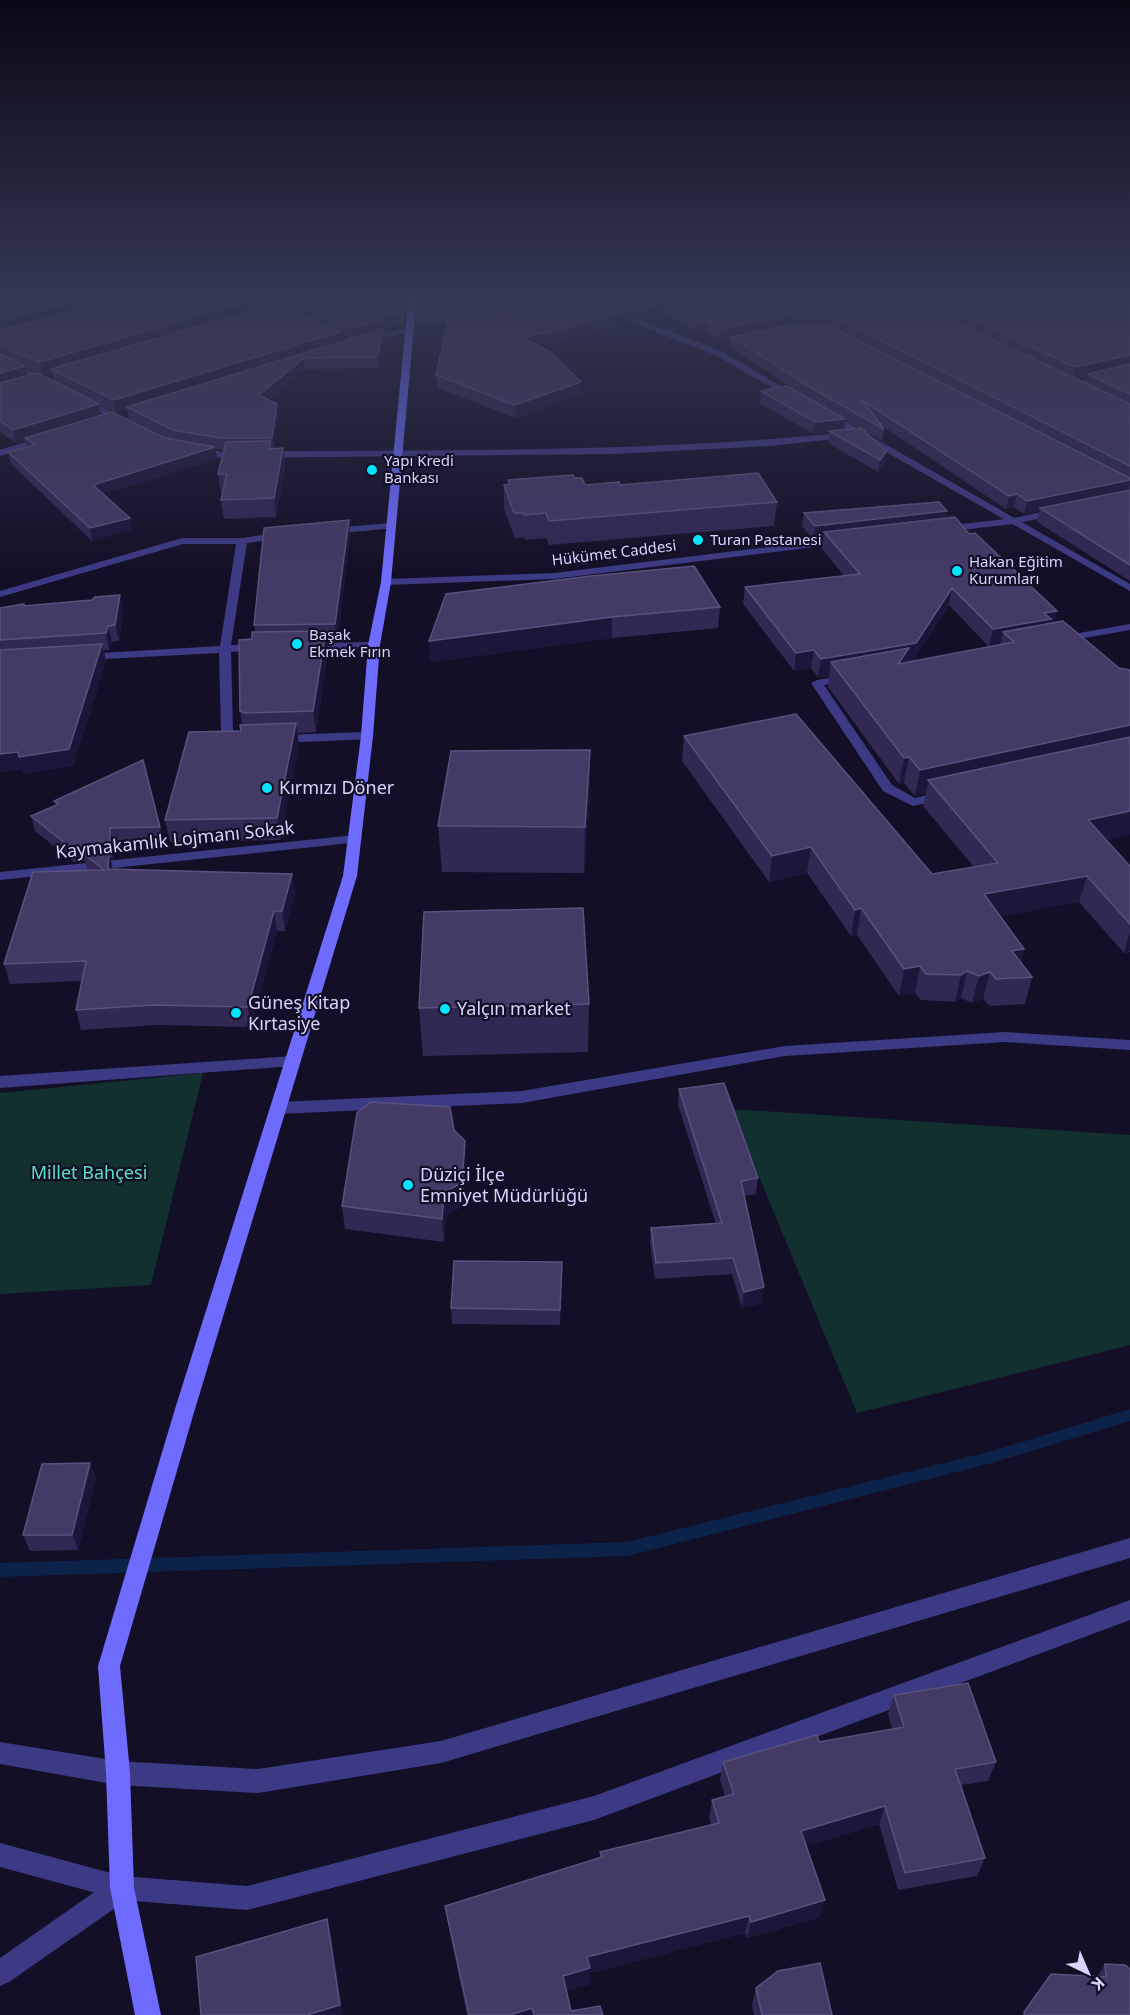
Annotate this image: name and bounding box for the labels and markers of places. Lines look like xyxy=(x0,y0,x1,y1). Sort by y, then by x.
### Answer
place label: Yapı Kredi Bankası xyxy=(384,450,454,487)
marker: Yapı Kredi Bankası xyxy=(365,463,379,477)
place label: Turan Pastanesi xyxy=(710,529,822,549)
marker: Turan Pastanesi xyxy=(691,533,705,547)
place label: Hakan Eğitim Kurumları xyxy=(969,551,1063,588)
marker: Hakan Eğitim Kurumları xyxy=(950,564,964,578)
place label: Başak Ekmek Fırın xyxy=(309,624,391,661)
marker: Başak Ekmek Fırın xyxy=(290,637,304,651)
place label: Kırmızı Döner xyxy=(279,775,395,799)
marker: Kırmızı Döner xyxy=(260,781,274,795)
place label: Güneş Kitap Kırtasiye xyxy=(248,990,350,1035)
place label: Yalçın market xyxy=(457,996,571,1020)
marker: Yalçın market xyxy=(438,1002,452,1016)
marker: Güneş Kitap Kırtasiye xyxy=(229,1006,243,1020)
place label: Düziçi İlçe Emniyet Müdürlüğü xyxy=(420,1162,588,1207)
marker: Düziçi İlçe Emniyet Müdürlüğü xyxy=(401,1178,415,1192)

